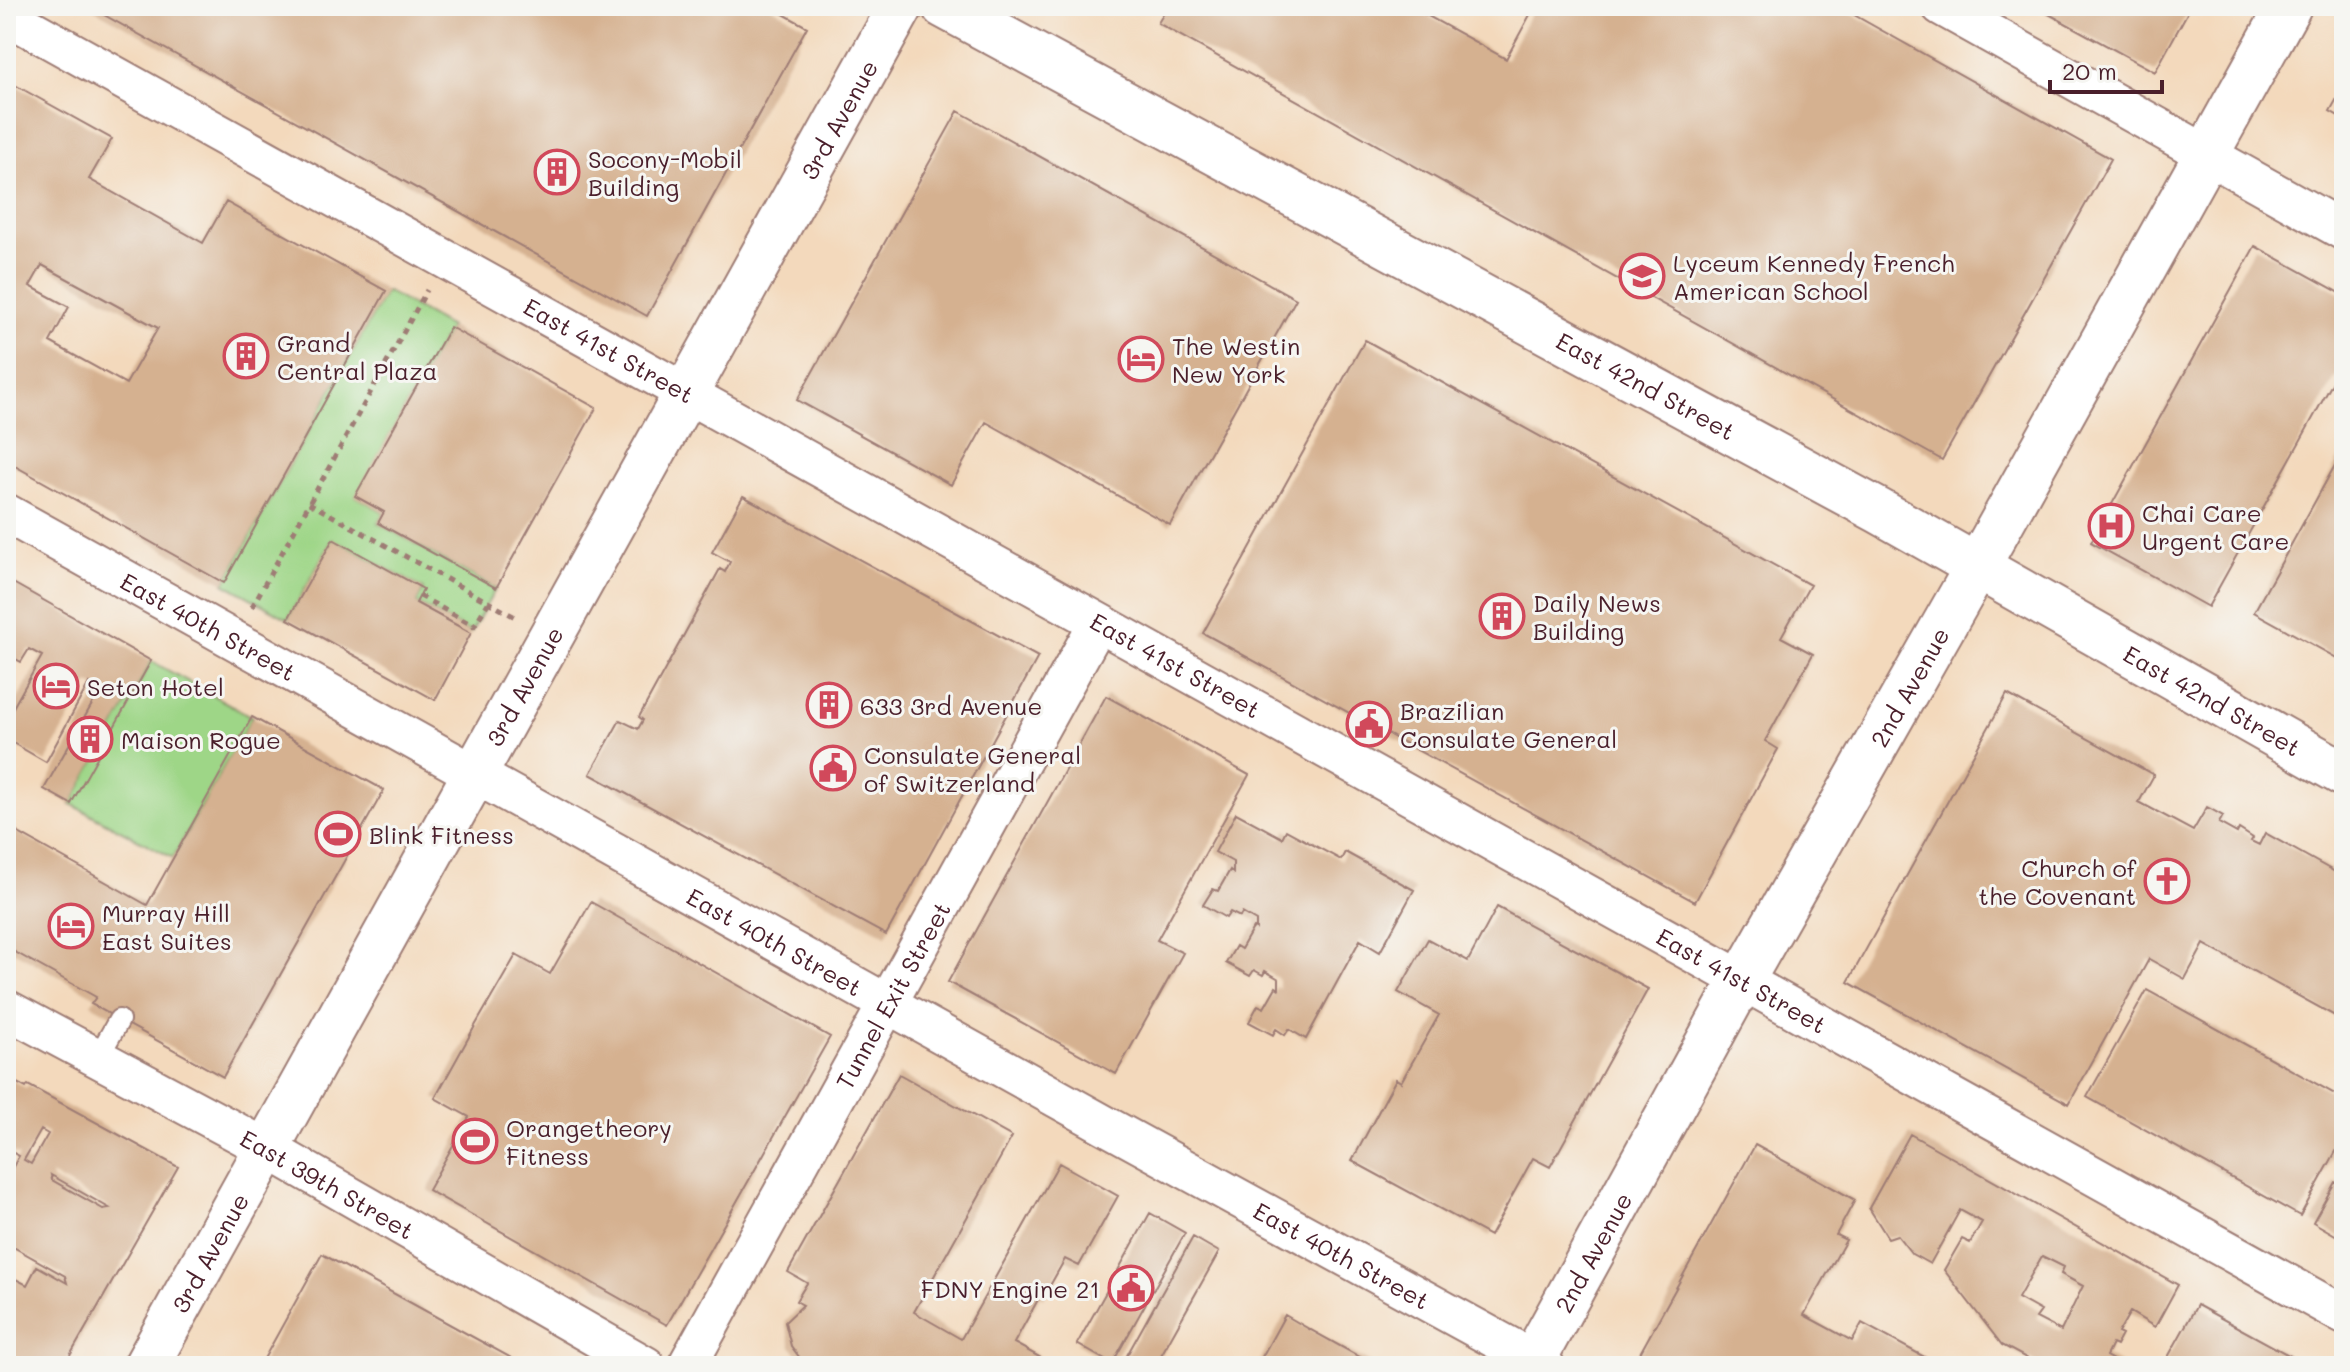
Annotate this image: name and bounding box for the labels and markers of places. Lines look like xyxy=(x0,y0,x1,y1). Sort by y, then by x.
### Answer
place label: Socony-Mobil Building xyxy=(588,143,742,202)
building icon: Socony-Mobil Building xyxy=(533,148,581,196)
place label: Lyceum Kennedy French American School xyxy=(1673,247,1955,306)
school or university icon: Lyceum Kennedy French American School xyxy=(1618,252,1666,300)
place label: Grand Central Plaza xyxy=(277,327,438,386)
place label: The Westin New York xyxy=(1172,330,1300,389)
building icon: Grand Central Plaza xyxy=(222,332,270,380)
hotel icon: The Westin New York xyxy=(1117,335,1165,383)
place label: Chai Care Urgent Care xyxy=(2142,497,2289,556)
hospital icon: Chai Care Urgent Care xyxy=(2087,502,2135,550)
place label: Daily News Building xyxy=(1533,587,1661,646)
building icon: Daily News Building xyxy=(1478,592,1526,640)
hotel icon: Seton Hotel xyxy=(32,662,80,710)
place label: Seton Hotel xyxy=(87,671,224,702)
building icon: 633 3rd Avenue xyxy=(805,681,853,729)
place label: 633 3rd Avenue xyxy=(860,690,1042,721)
place label: Brazilian Consulate General xyxy=(1400,695,1617,754)
public building icon: Brazilian Consulate General xyxy=(1345,700,1393,748)
building icon: Maison Rogue xyxy=(66,715,114,763)
place label: Maison Rogue xyxy=(121,724,281,755)
place label: Consulate General of Switzerland xyxy=(864,739,1081,798)
public building icon: Consulate General of Switzerland xyxy=(809,744,857,792)
sports icon: Blink Fitness xyxy=(314,810,362,858)
place label: Blink Fitness xyxy=(369,819,514,850)
place label: Church of the Covenant xyxy=(1978,852,2137,911)
church icon: Church of the Covenant xyxy=(2143,857,2191,905)
place label: Murray Hill East Suites xyxy=(102,897,232,956)
hotel icon: Murray Hill East Suites xyxy=(47,902,95,950)
place label: Orangetheory Fitness xyxy=(506,1112,672,1171)
sports icon: Orangetheory Fitness xyxy=(451,1117,499,1165)
public building icon: FDNY Engine 21 xyxy=(1107,1264,1155,1312)
place label: FDNY Engine 21 xyxy=(921,1273,1100,1304)

